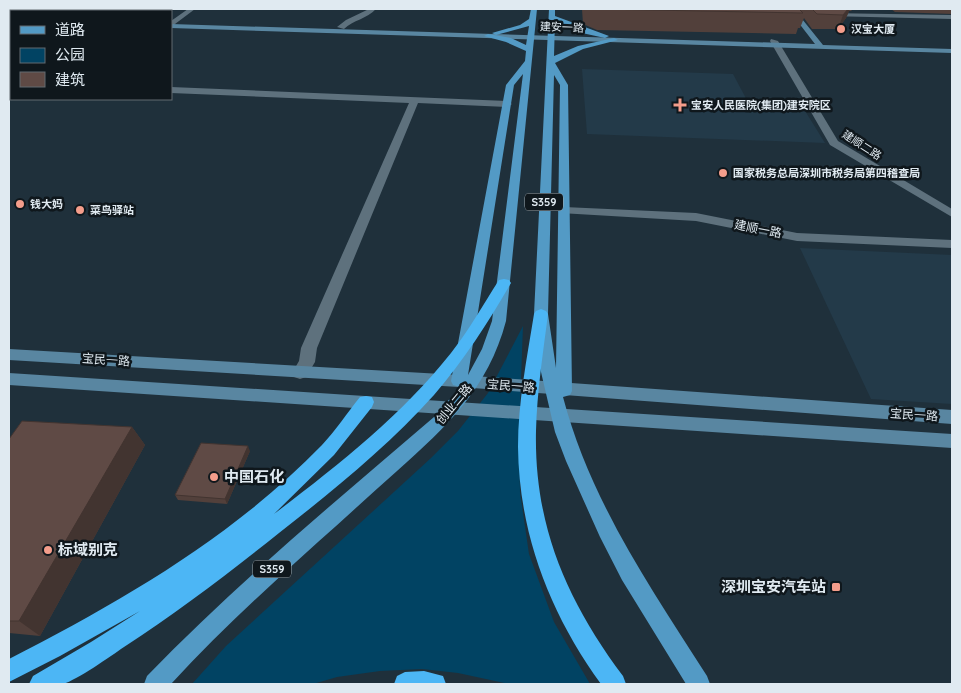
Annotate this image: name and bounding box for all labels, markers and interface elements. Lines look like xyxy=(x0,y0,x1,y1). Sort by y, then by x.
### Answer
legend xyxy=(10,10,172,100)
street label: 建安一路 xyxy=(540,19,584,35)
text: 道路 xyxy=(55,20,85,39)
place label: 汉宝大厦 xyxy=(851,22,895,36)
marker: 汉宝大厦 xyxy=(835,23,847,35)
text: 公园 xyxy=(55,45,85,64)
text: 建筑 xyxy=(55,70,85,89)
marker: 宝安人民医院(集团)建安院区 xyxy=(673,98,687,112)
place label: 宝安人民医院(集团)建安院区 xyxy=(691,98,831,112)
street label: 建顺二路 xyxy=(840,127,884,163)
place label: 国家税务总局深圳市税务局第四稽查局 xyxy=(733,166,920,180)
marker: 国家税务总局深圳市税务局第四稽查局 xyxy=(717,167,729,179)
road number: S359 xyxy=(525,193,563,210)
place label: 钱大妈 xyxy=(30,197,63,211)
marker: 钱大妈 xyxy=(14,198,26,210)
place label: 菜鸟驿站 xyxy=(90,203,134,217)
marker: 菜鸟驿站 xyxy=(74,204,86,216)
street label: 建顺一路 xyxy=(733,217,783,240)
street label: 宝民一路 xyxy=(82,350,131,369)
street label: 宝民一路 xyxy=(486,376,536,395)
street label: 创业二路 xyxy=(432,380,475,427)
street label: 宝民一路 xyxy=(890,405,939,424)
place label: 中国石化 xyxy=(224,467,284,486)
marker: 中国石化 xyxy=(208,471,220,483)
place label: 标域别克 xyxy=(58,540,118,559)
marker: 标域别克 xyxy=(42,544,54,556)
road number: S359 xyxy=(253,560,291,578)
place label: 深圳宝安汽车站 xyxy=(721,577,826,596)
marker: 深圳宝安汽车站 xyxy=(830,581,842,593)

